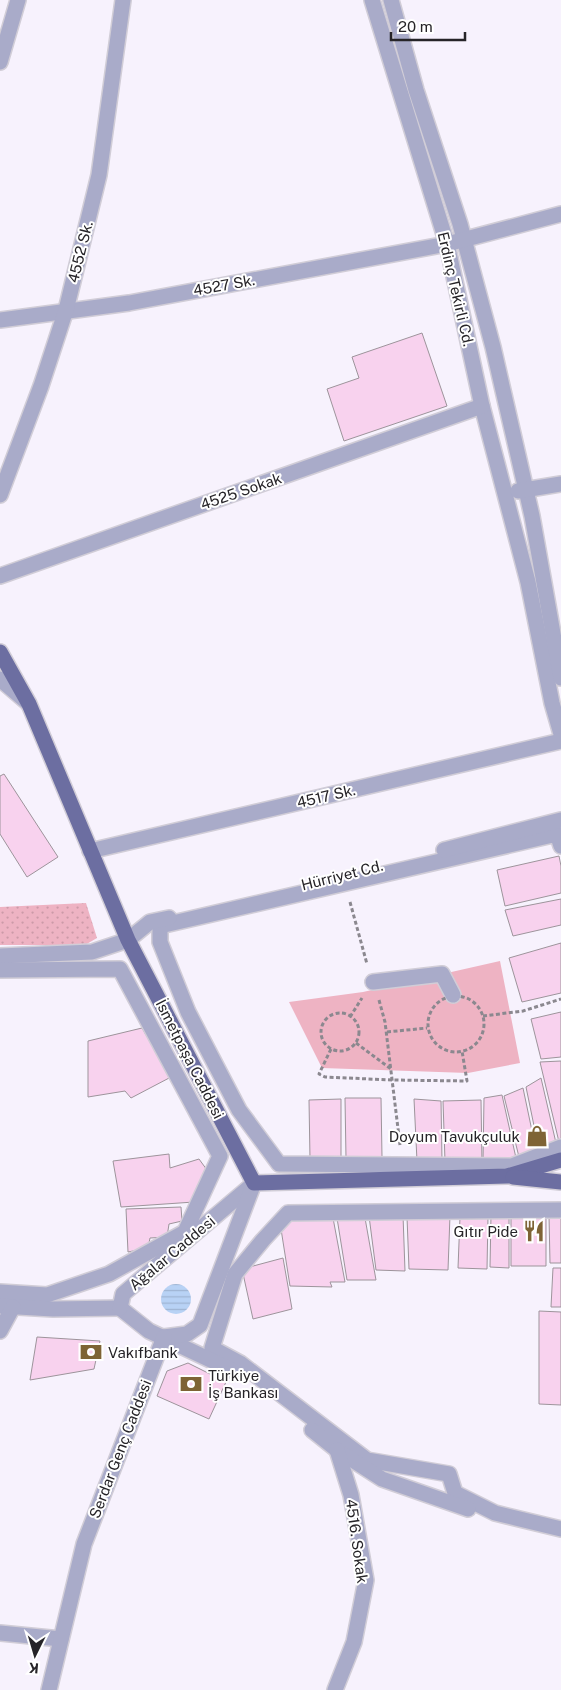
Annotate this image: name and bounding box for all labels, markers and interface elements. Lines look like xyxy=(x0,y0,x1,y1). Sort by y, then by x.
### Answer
scale bar xyxy=(391,10,465,42)
text: 20 m xyxy=(398,18,433,35)
street label: 4552 Sk. xyxy=(64,219,96,285)
street label: Erdinç Tekirli Cd. xyxy=(435,230,477,348)
street label: 4527 Sk. xyxy=(192,271,256,299)
street label: 4525 Sokak xyxy=(198,469,284,513)
street label: 4517 Sk. xyxy=(295,781,357,811)
street label: Hürriyet Cd. xyxy=(299,857,385,893)
street label: İsmetpaşa Caddesi xyxy=(153,996,228,1121)
shop icon: Doyum Tavukçuluk xyxy=(524,1123,550,1149)
place label: Doyum Tavukçuluk xyxy=(389,1128,520,1145)
street label: Ağalar Caddesi xyxy=(126,1212,218,1294)
restaurant icon: Gıtır Pide xyxy=(521,1218,547,1244)
place label: Gıtır Pide xyxy=(454,1223,518,1240)
bank icon: Vakıfbank xyxy=(78,1339,104,1365)
place label: Vakıfbank xyxy=(108,1344,178,1361)
place label: Türkiye İş Bankası xyxy=(208,1367,278,1401)
bank icon: Türkiye İş Bankası xyxy=(178,1371,204,1397)
street label: Serdar Genç Caddesi xyxy=(86,1377,154,1521)
street label: 4516. Sokak xyxy=(343,1498,371,1584)
north arrow xyxy=(10,1630,60,1680)
text: K xyxy=(28,1660,40,1676)

